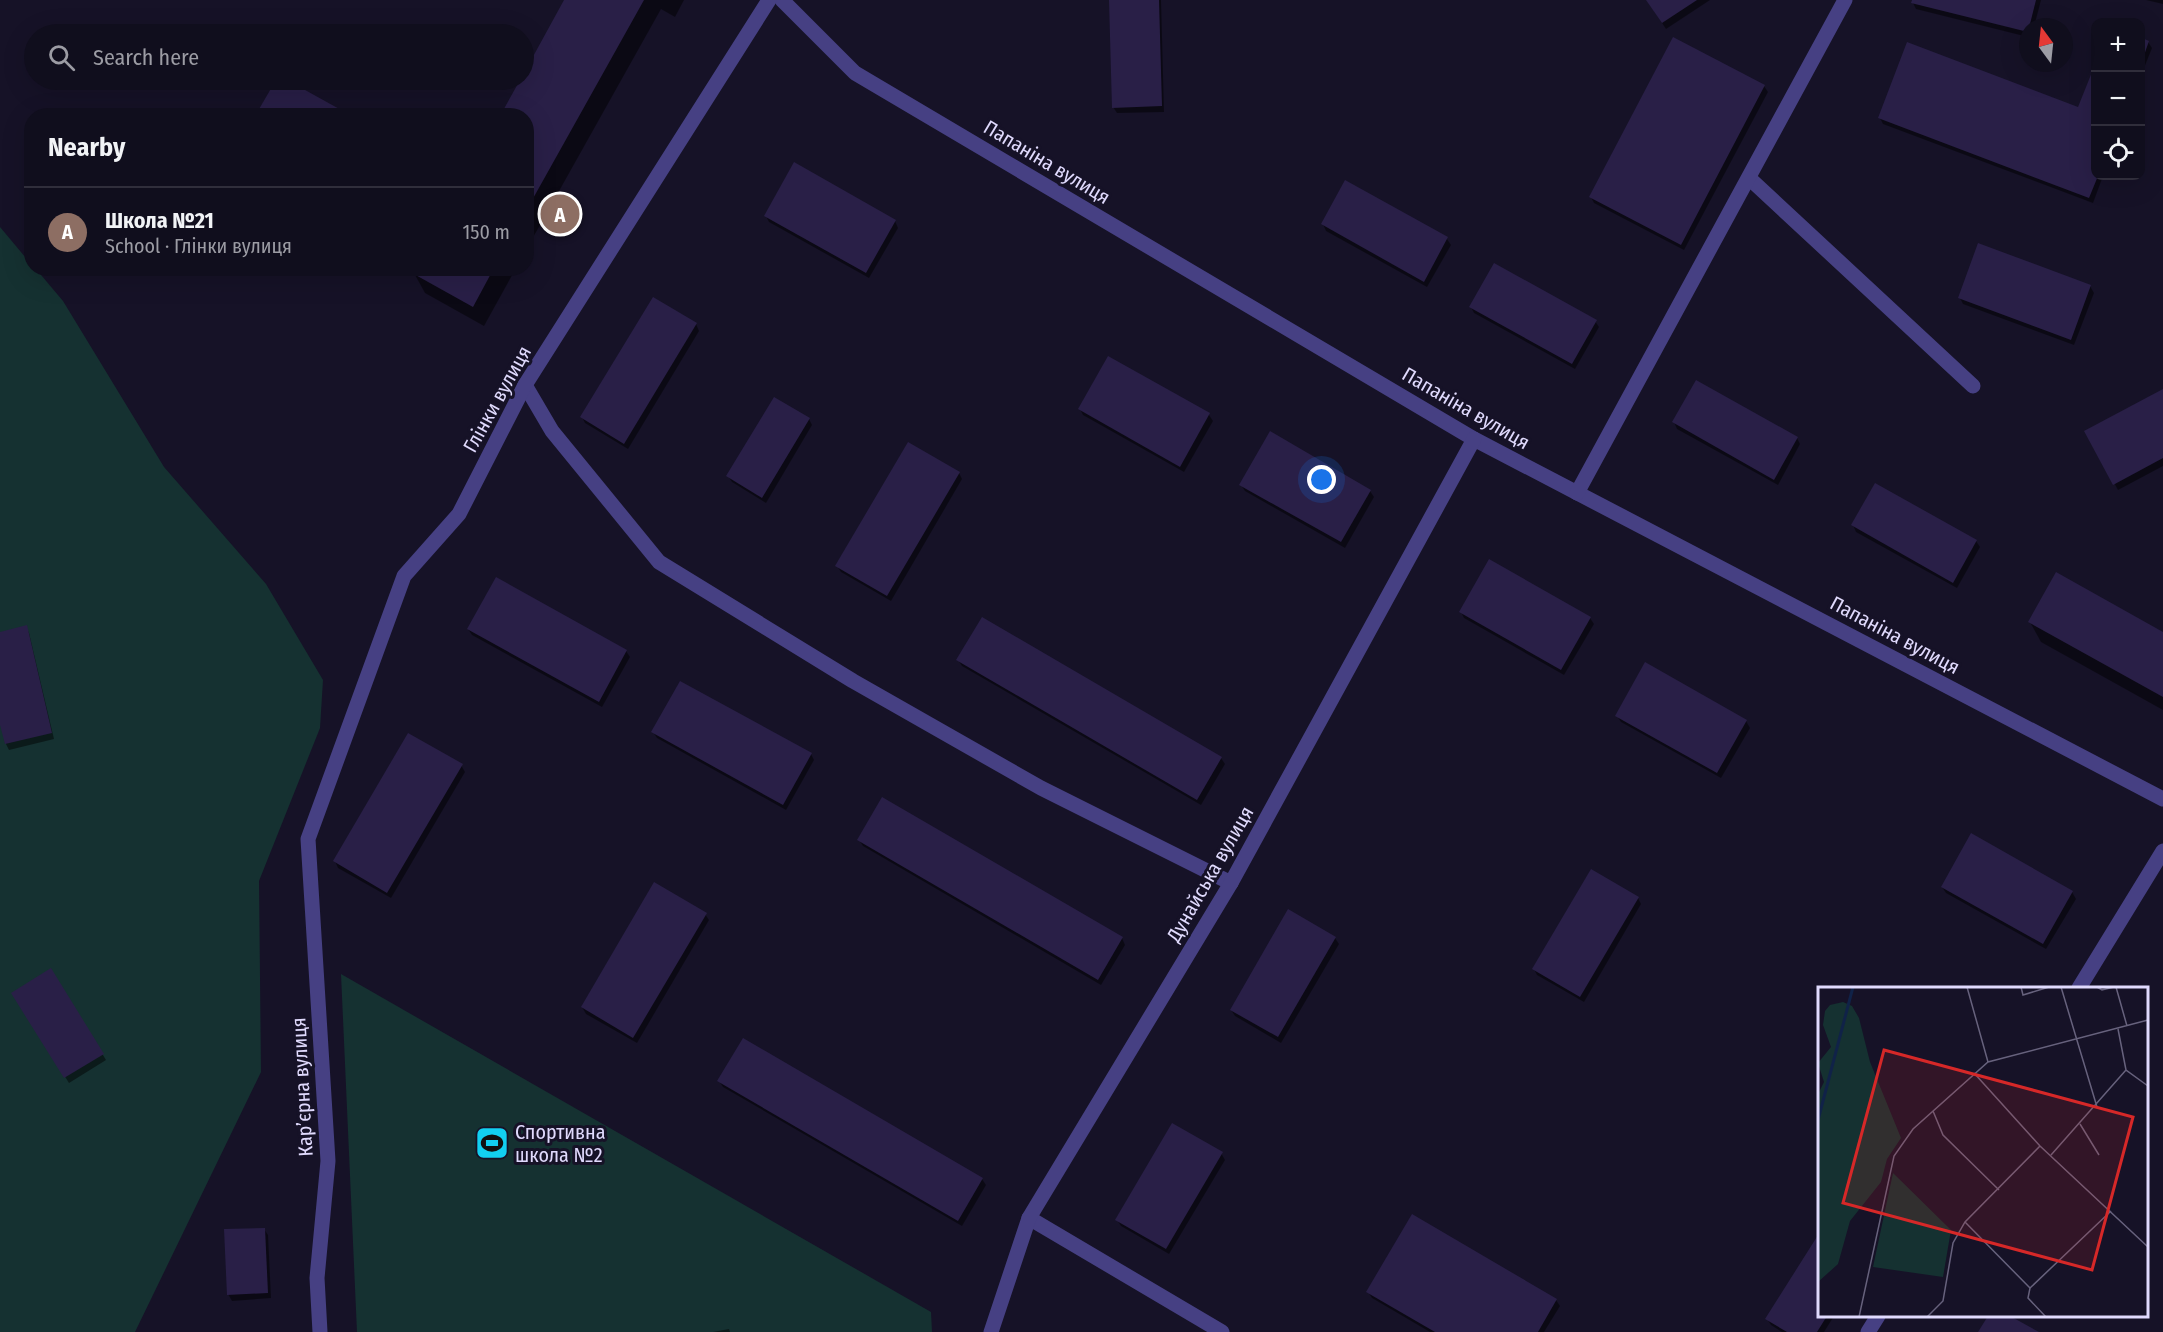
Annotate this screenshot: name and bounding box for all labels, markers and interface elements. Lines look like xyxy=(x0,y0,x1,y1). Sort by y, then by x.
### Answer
north arrow xyxy=(2019,18,2073,72)
map controls xyxy=(2091,18,2145,180)
button: + xyxy=(2091,18,2145,72)
search box xyxy=(24,24,534,90)
icon: search xyxy=(45,41,78,74)
text: Search here xyxy=(93,44,199,71)
button: − xyxy=(2091,72,2145,126)
street label: Папаніна вулиця xyxy=(979,115,1115,209)
button: locate xyxy=(2091,126,2145,180)
text: Nearby xyxy=(48,132,125,163)
pin: A xyxy=(540,192,580,236)
text: Школа №21 xyxy=(105,207,214,234)
text: A xyxy=(62,220,73,244)
text: 150 m xyxy=(463,220,510,244)
text: School · Глінки вулиця xyxy=(105,234,292,258)
street label: Глінки вулиця xyxy=(458,342,536,456)
street label: Папаніна вулиця xyxy=(1398,362,1534,454)
your location xyxy=(1307,465,1336,494)
street label: Папаніна вулиця xyxy=(1826,591,1964,679)
street label: Дунайська вулиця xyxy=(1161,802,1259,947)
inset map xyxy=(1818,987,2148,1317)
street label: Кар’єрна вулиця xyxy=(286,1017,318,1157)
place label: Спортивна школа №2 xyxy=(515,1120,606,1167)
sports icon: Спортивна школа №2 xyxy=(474,1125,510,1161)

